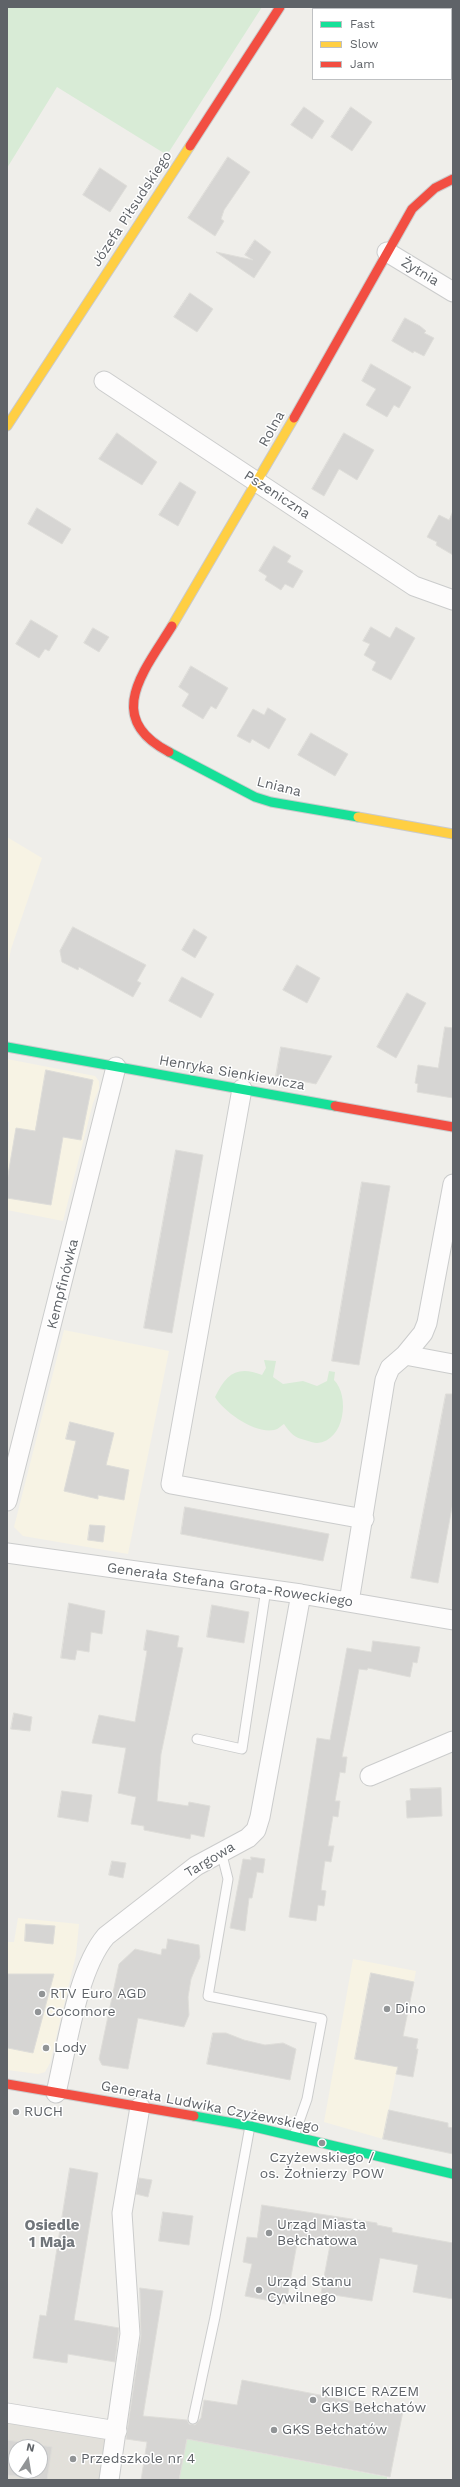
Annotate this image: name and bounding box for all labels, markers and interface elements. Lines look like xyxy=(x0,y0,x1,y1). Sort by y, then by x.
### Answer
legend xyxy=(312,8,452,80)
text: Fast xyxy=(350,17,375,31)
text: Slow xyxy=(350,37,378,51)
text: Jam xyxy=(350,57,375,71)
street label: Józefa Piłsudskiego xyxy=(88,148,176,270)
street label: Żytnia xyxy=(398,254,442,290)
street label: Rolna xyxy=(255,408,289,450)
street label: Pszeniczna xyxy=(241,467,313,523)
street label: Lniana xyxy=(255,773,303,801)
street label: Henryka Sienkiewicza xyxy=(158,1052,306,1094)
street label: Kempfinówka xyxy=(44,1237,82,1331)
street label: Generała Stefana Grota-Roweckiego xyxy=(106,1559,354,1611)
street label: Targowa xyxy=(182,1839,238,1881)
place label: RTV Euro AGD xyxy=(50,1986,147,2002)
marker: RTV Euro AGD xyxy=(37,1989,47,1999)
place label: Dino xyxy=(395,2001,426,2017)
place label: Cocomore xyxy=(46,2004,116,2020)
marker: Dino xyxy=(382,2004,392,2014)
marker: Cocomore xyxy=(33,2007,43,2017)
place label: Lody xyxy=(54,2040,87,2056)
marker: Lody xyxy=(41,2043,51,2053)
street label: Generała Ludwika Czyżewskiego xyxy=(99,2078,321,2136)
place label: RUCH xyxy=(24,2104,63,2120)
marker: RUCH xyxy=(11,2107,21,2117)
marker: Czyżewskiego / os. Żołnierzy POW xyxy=(317,2138,327,2148)
place label: Czyżewskiego / os. Żołnierzy POW xyxy=(260,2150,384,2182)
district label: Osiedle 1 Maja xyxy=(24,2217,80,2252)
place label: Urząd Miasta Bełchatowa xyxy=(277,2217,366,2250)
marker: Urząd Miasta Bełchatowa xyxy=(264,2228,274,2238)
place label: Urząd Stanu Cywilnego xyxy=(267,2274,352,2306)
marker: Urząd Stanu Cywilnego xyxy=(254,2285,264,2295)
place label: KIBICE RAZEM GKS Bełchatów xyxy=(321,2384,426,2416)
marker: KIBICE RAZEM GKS Bełchatów xyxy=(308,2395,318,2405)
place label: GKS Bełchatów xyxy=(282,2422,387,2438)
marker: GKS Bełchatów xyxy=(269,2425,279,2435)
north arrow xyxy=(8,2439,48,2479)
text: N xyxy=(25,2441,36,2455)
place label: Przedszkole nr 4 xyxy=(81,2451,195,2467)
marker: Przedszkole nr 4 xyxy=(68,2454,78,2464)

